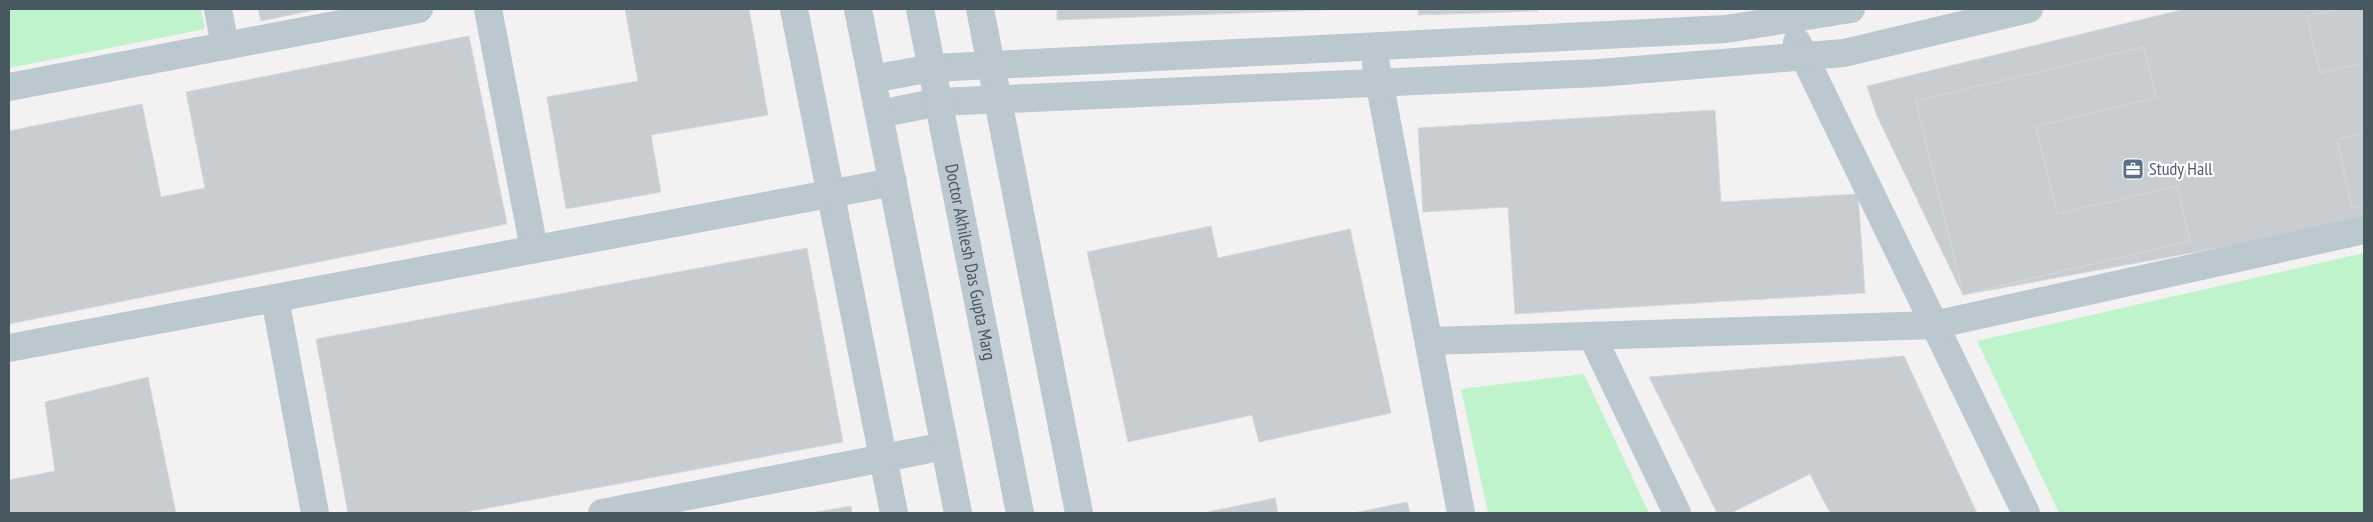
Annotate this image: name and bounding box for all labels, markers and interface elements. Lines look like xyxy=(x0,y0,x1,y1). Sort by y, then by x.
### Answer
office icon: Study Hall xyxy=(2121,157,2145,181)
place label: Study Hall xyxy=(2149,157,2213,180)
street label: Doctor Akhilesh Das Gupta Marg xyxy=(940,162,1001,362)

